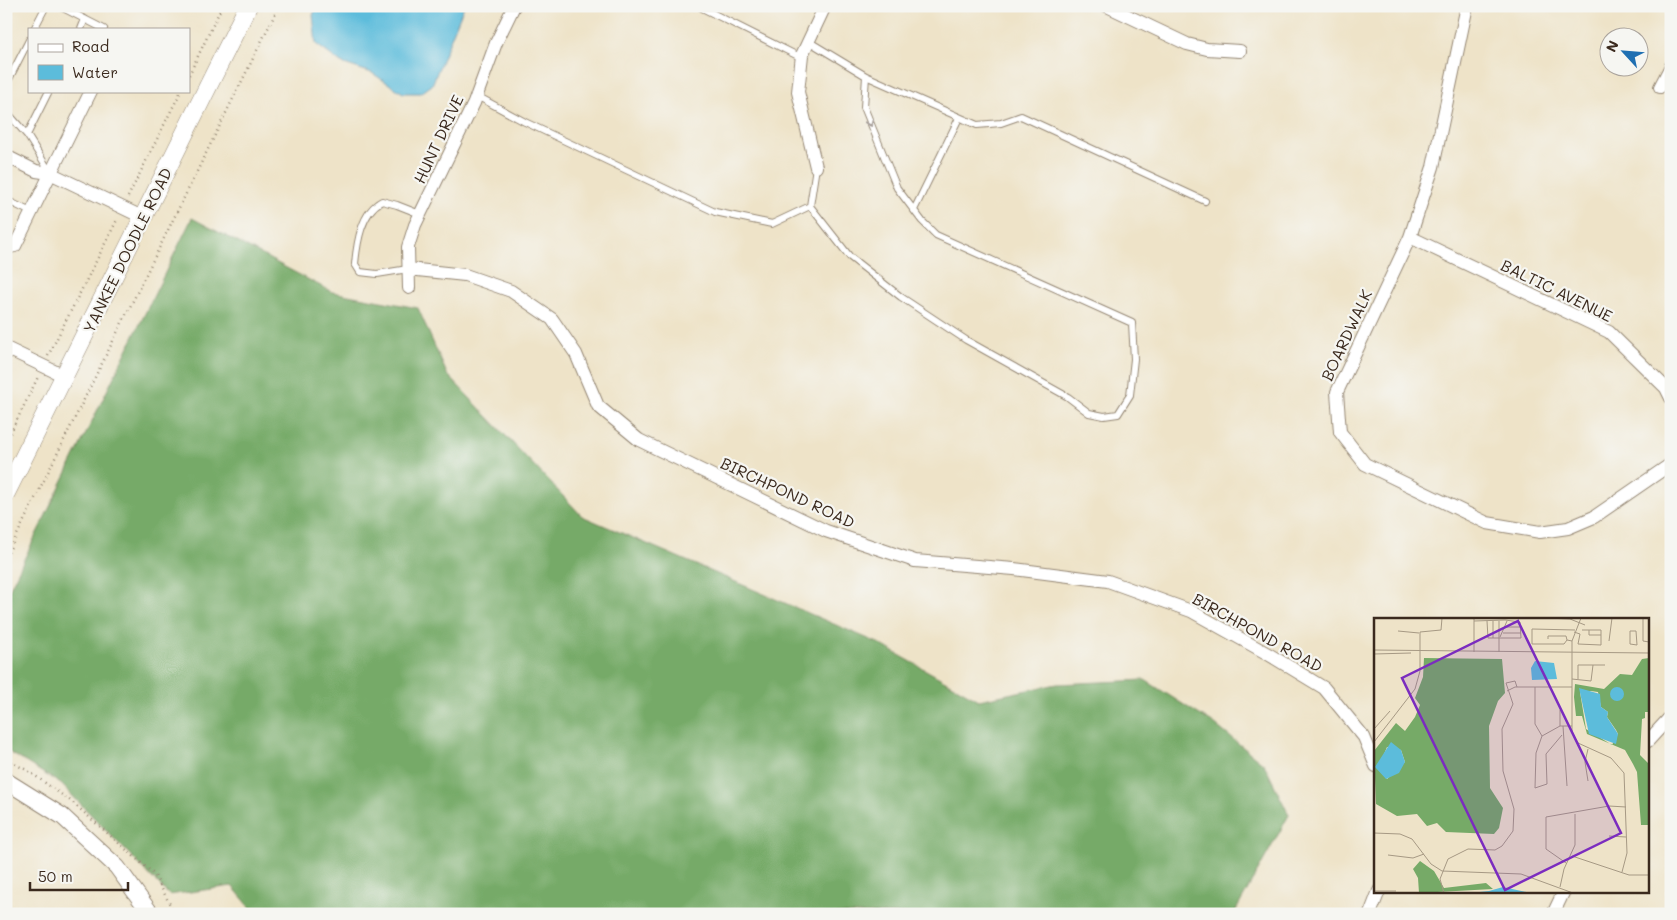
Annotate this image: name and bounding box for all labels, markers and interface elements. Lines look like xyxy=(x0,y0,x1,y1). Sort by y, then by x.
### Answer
legend xyxy=(28,28,190,92)
north arrow xyxy=(1600,28,1650,78)
text: Road xyxy=(72,36,109,56)
text: N xyxy=(1601,37,1623,55)
text: Water xyxy=(72,62,118,82)
street label: HUNT DRIVE xyxy=(408,91,468,187)
one-way arrow xyxy=(864,118,875,127)
street label: YANKEE DOODLE ROAD xyxy=(78,164,176,336)
street label: BALTIC AVENUE xyxy=(1498,254,1616,326)
street label: BOARDWALK xyxy=(1316,286,1376,384)
street label: BIRCHPOND ROAD xyxy=(718,452,858,532)
street label: BIRCHPOND ROAD xyxy=(1189,588,1327,676)
inset map xyxy=(1374,618,1650,892)
scale bar xyxy=(30,860,128,892)
text: 50 m xyxy=(38,866,73,886)

